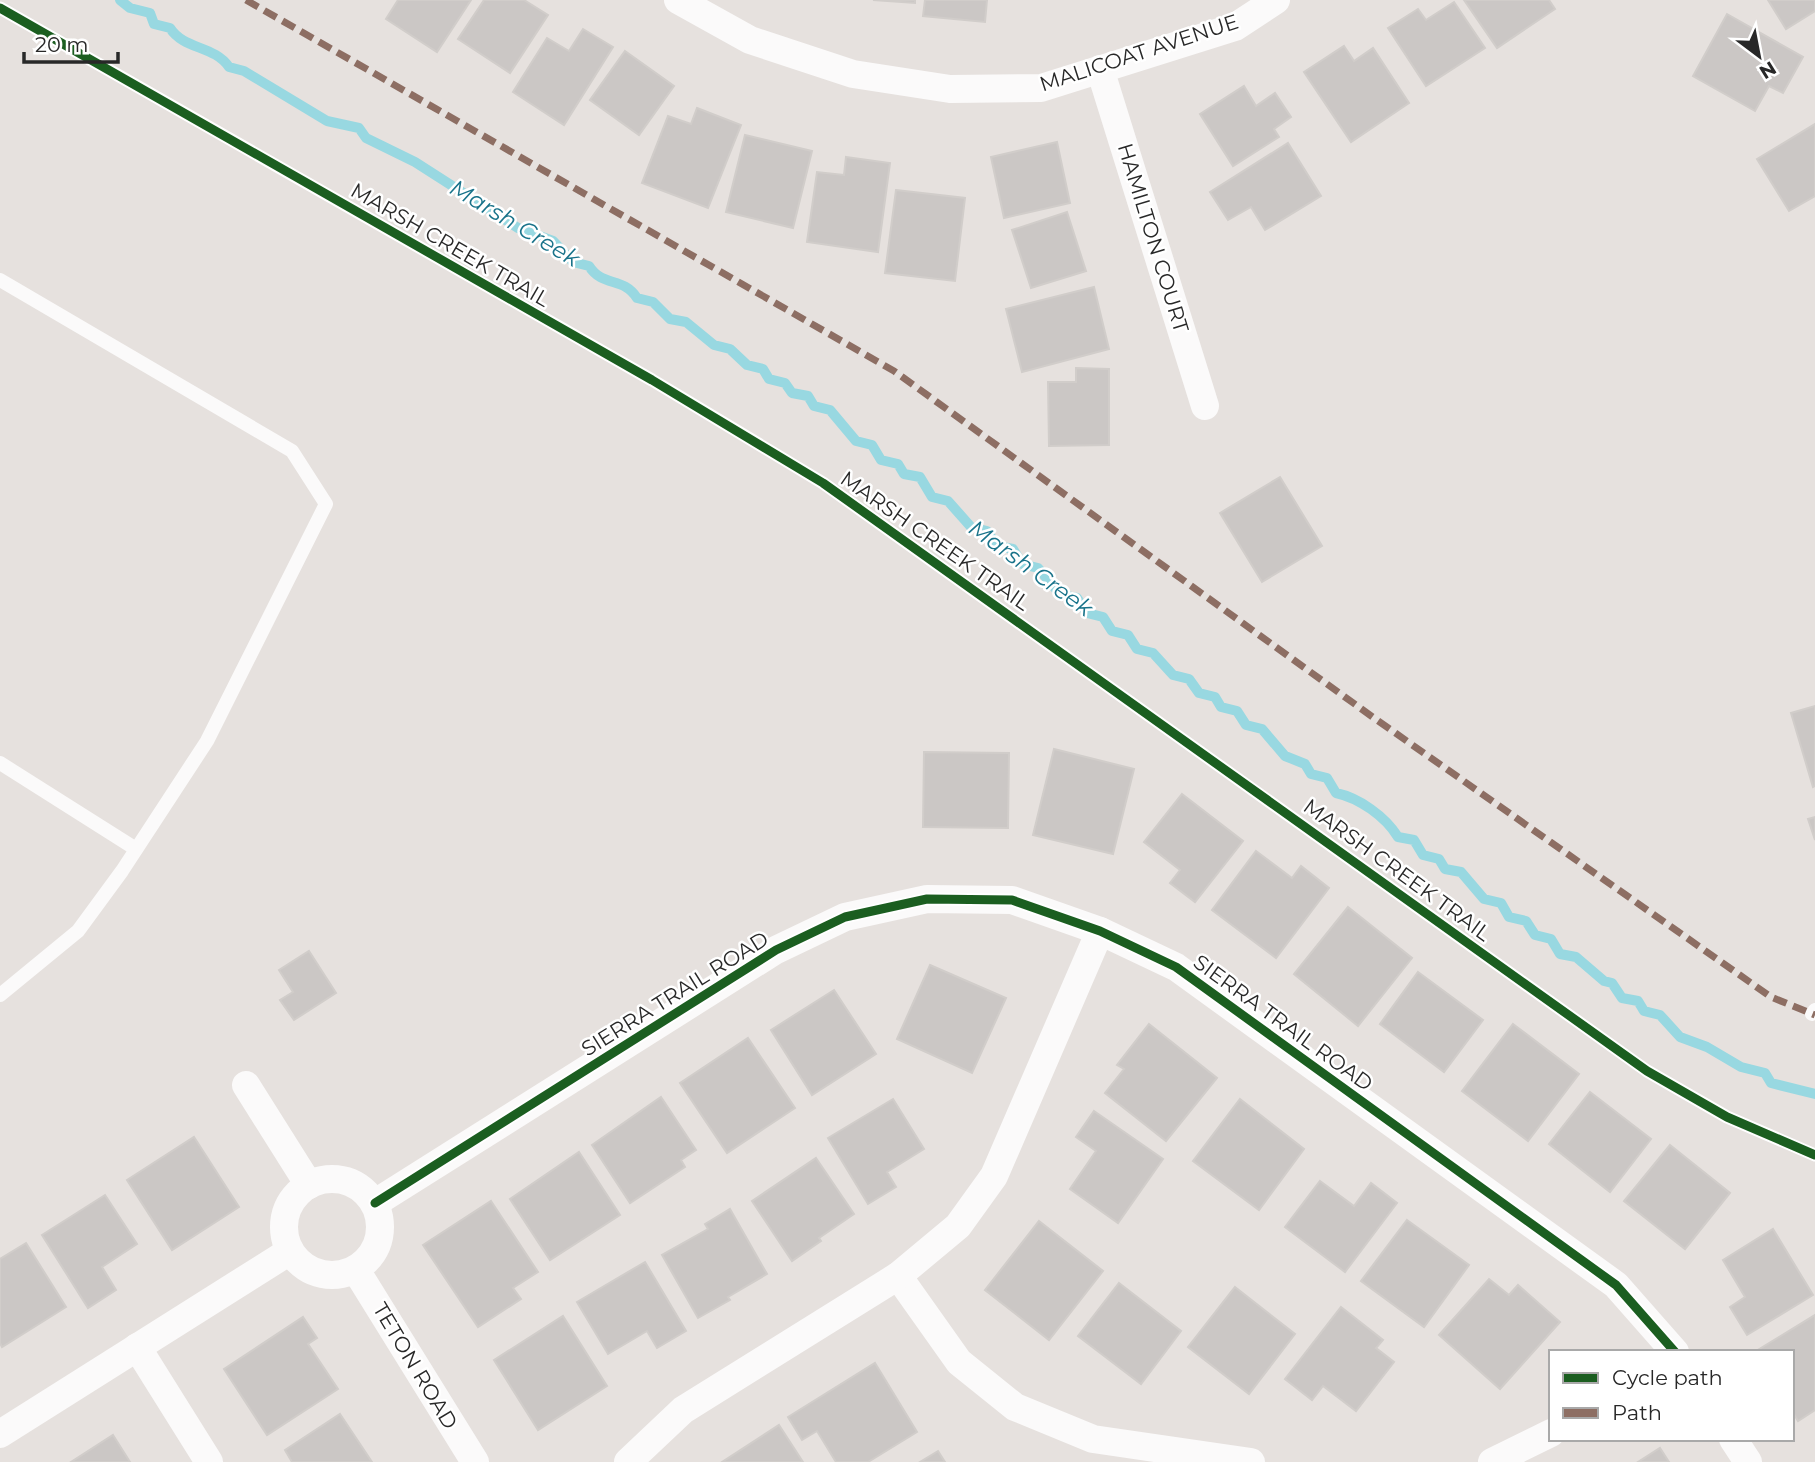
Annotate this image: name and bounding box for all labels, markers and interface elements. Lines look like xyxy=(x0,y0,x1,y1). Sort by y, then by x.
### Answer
street label: MALICOAT AVENUE xyxy=(1036,9,1241,97)
scale bar xyxy=(24,21,119,65)
north arrow xyxy=(1724,21,1794,91)
text: 20 m xyxy=(35,32,89,57)
text: N xyxy=(1755,56,1780,84)
street label: HAMILTON COURT xyxy=(1113,140,1194,336)
water label: Marsh Creek xyxy=(445,173,586,273)
street label: MARSH CREEK TRAIL xyxy=(346,177,555,312)
street label: MARSH CREEK TRAIL xyxy=(836,466,1035,616)
water label: Marsh Creek xyxy=(964,514,1100,623)
street label: MARSH CREEK TRAIL xyxy=(1299,793,1496,946)
street label: SIERRA TRAIL ROAD xyxy=(577,926,773,1061)
street label: SIERRA TRAIL ROAD xyxy=(1189,949,1378,1096)
street label: TETON ROAD xyxy=(368,1298,463,1434)
legend xyxy=(1549,1350,1794,1441)
text: Cycle path xyxy=(1612,1365,1723,1390)
text: Path xyxy=(1612,1400,1662,1425)

